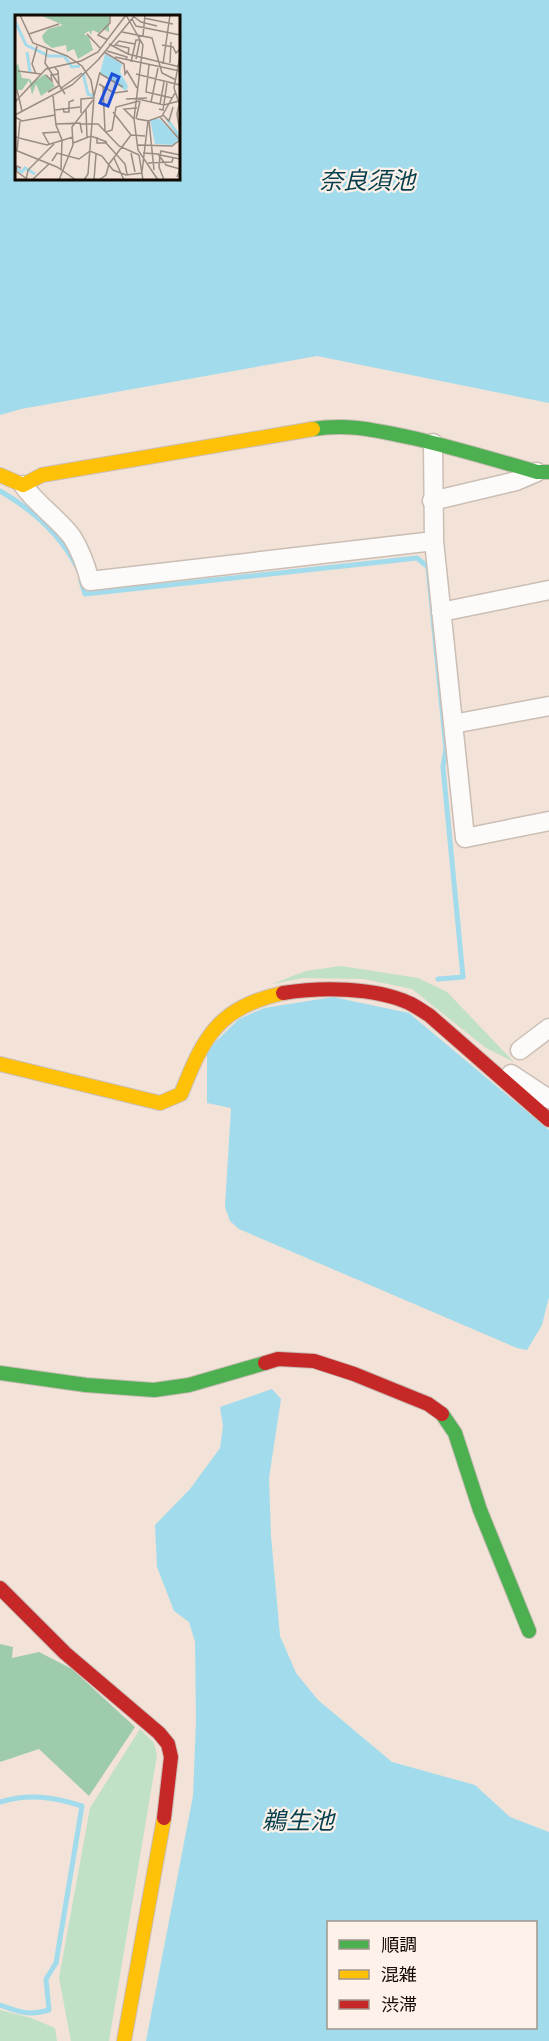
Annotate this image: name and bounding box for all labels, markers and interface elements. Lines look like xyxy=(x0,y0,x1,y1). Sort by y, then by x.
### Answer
inset map xyxy=(15,15,180,180)
water label: 奈良須池 xyxy=(319,167,417,196)
water label: 鵜生池 xyxy=(262,1807,336,1836)
legend xyxy=(327,1921,537,2029)
text: 順調 xyxy=(381,1935,417,1956)
text: 混雑 xyxy=(381,1965,417,1986)
text: 渋滞 xyxy=(381,1995,417,2016)

